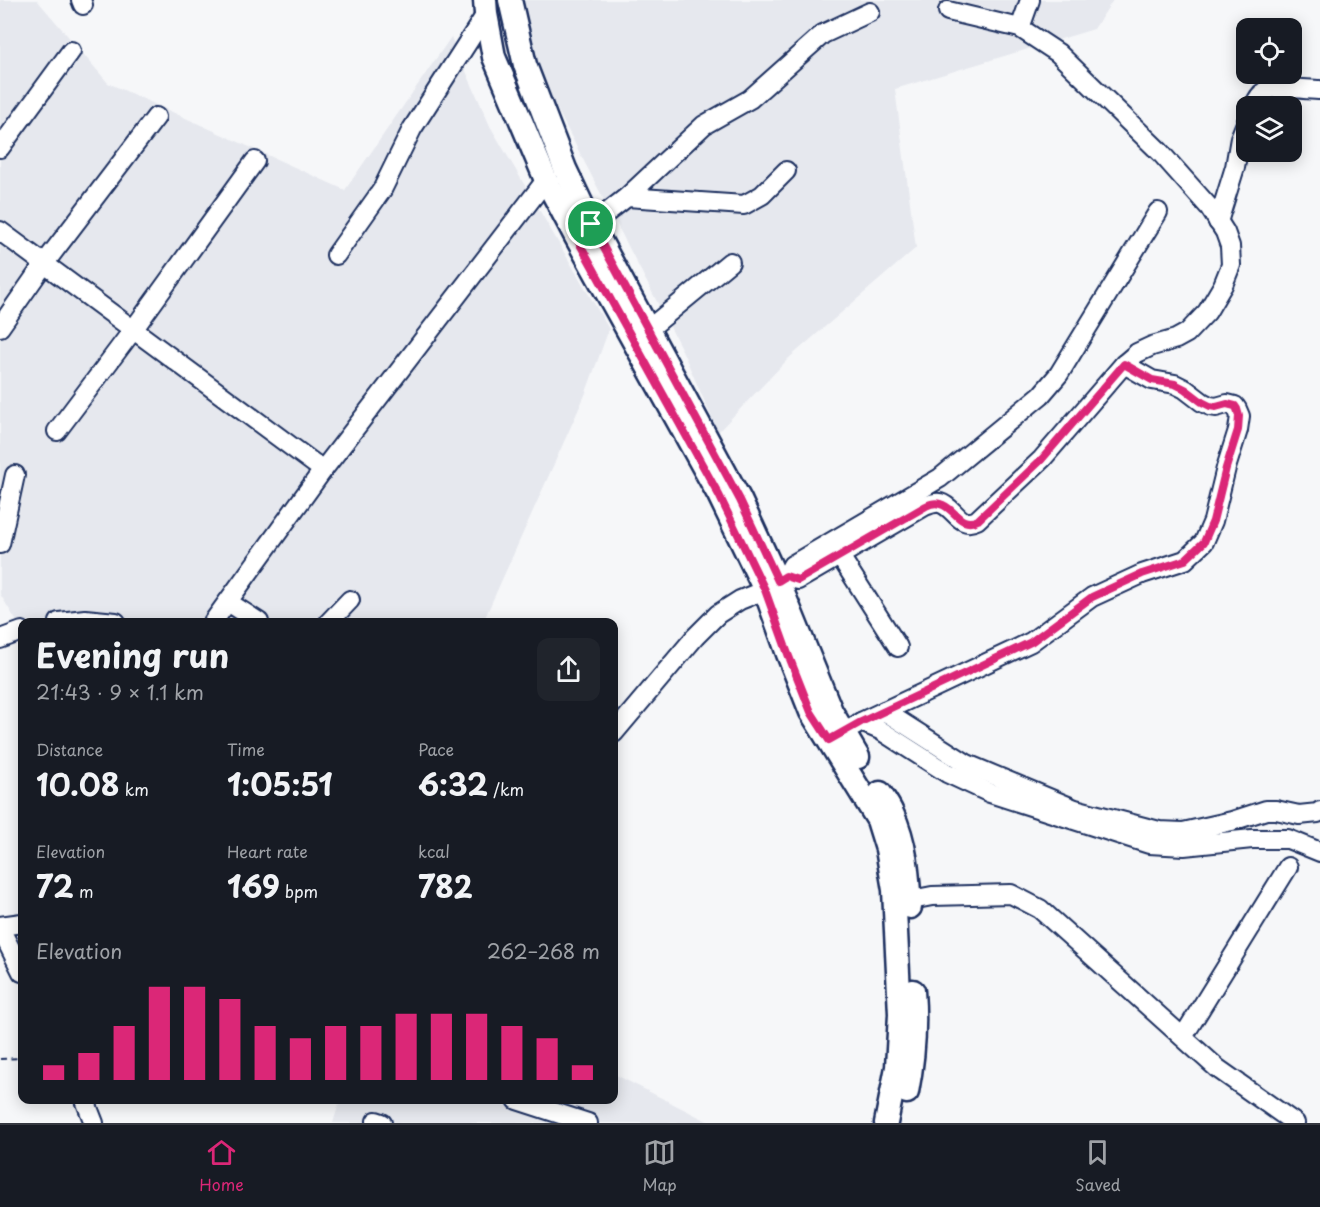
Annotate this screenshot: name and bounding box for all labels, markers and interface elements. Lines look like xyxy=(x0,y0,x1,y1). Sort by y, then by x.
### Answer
map controls xyxy=(1236,18,1302,162)
button: locate xyxy=(1236,18,1302,84)
button: layers xyxy=(1236,96,1302,162)
pin xyxy=(565,198,616,249)
icon: arrive xyxy=(574,207,607,240)
text: Evening run xyxy=(36,629,229,679)
button: share xyxy=(537,638,600,701)
text: 21:43 · 9 × 1.1 km xyxy=(36,677,204,707)
text: Distance xyxy=(36,737,103,761)
text: Time xyxy=(227,737,265,761)
text: Pace xyxy=(418,737,454,761)
text: 10.08 xyxy=(36,761,120,806)
text: 1:05:51 xyxy=(227,761,333,806)
text: 6:32 xyxy=(418,761,488,806)
text: km xyxy=(120,777,149,801)
text: /km xyxy=(488,777,524,801)
text: Elevation xyxy=(36,839,105,863)
text: Heart rate xyxy=(227,839,308,863)
text: kcal xyxy=(418,839,450,863)
text: 72 xyxy=(36,863,74,908)
text: 169 xyxy=(227,863,280,908)
text: 782 xyxy=(418,863,473,908)
text: m xyxy=(74,879,94,903)
text: bpm xyxy=(280,879,318,903)
text: Elevation xyxy=(36,936,122,966)
text: 262–268 m xyxy=(487,936,600,966)
tab: Home xyxy=(199,1136,244,1196)
tab: Map xyxy=(642,1136,677,1196)
tab: Saved xyxy=(1075,1136,1121,1196)

